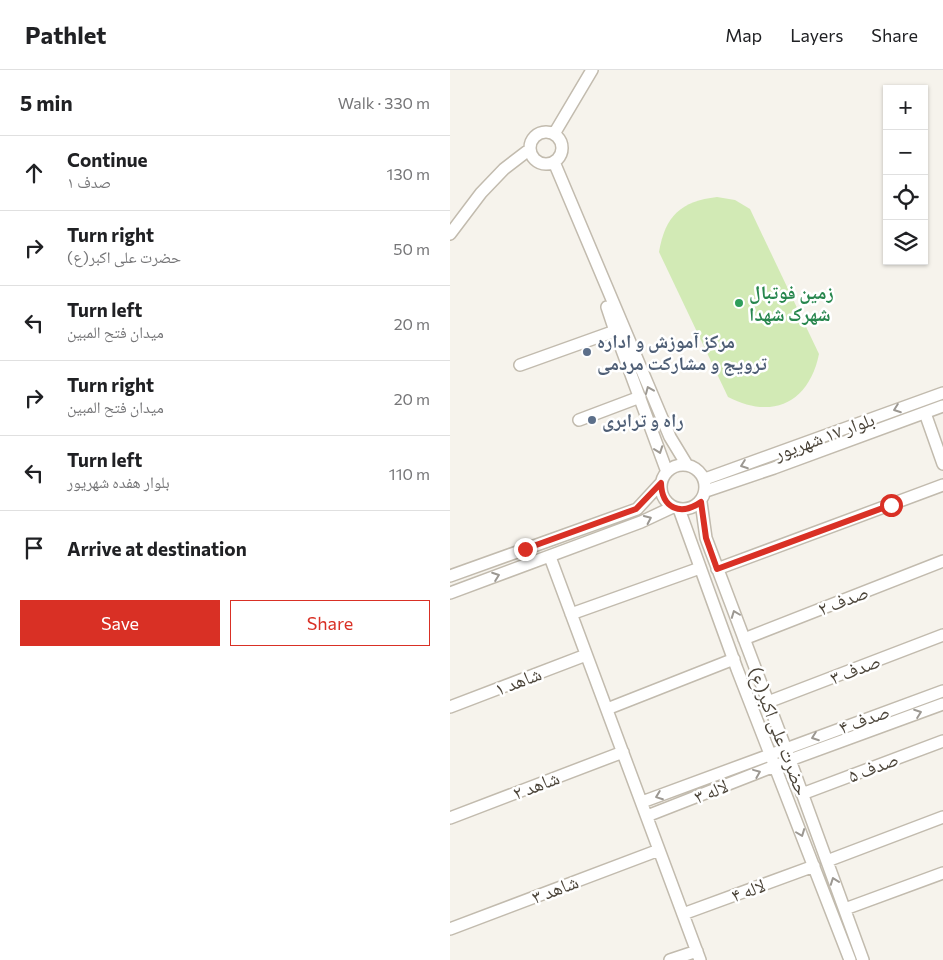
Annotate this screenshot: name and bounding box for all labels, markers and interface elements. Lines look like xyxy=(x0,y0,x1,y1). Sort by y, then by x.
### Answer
text: Pathlet xyxy=(25,20,106,49)
text: Map xyxy=(725,24,762,46)
text: Layers xyxy=(790,24,843,46)
text: Share xyxy=(871,24,918,46)
map controls xyxy=(883,85,928,265)
button: + xyxy=(883,85,928,130)
text: 5 min xyxy=(20,90,73,115)
text: Walk · 330 m xyxy=(338,93,430,112)
button: − xyxy=(883,130,928,175)
text: Continue xyxy=(67,148,147,171)
icon: ahead xyxy=(20,159,48,187)
text: 130 m xyxy=(387,164,430,183)
text: صدف ۱ xyxy=(67,172,111,191)
button: locate xyxy=(883,175,928,220)
button: layers xyxy=(883,220,928,265)
text: Turn right xyxy=(67,223,154,246)
icon: right xyxy=(20,234,48,262)
text: 50 m xyxy=(393,239,430,258)
text: حضرت علی اکبر(ع) xyxy=(67,247,181,266)
place label: زمین فوتبال شهرک شهدا xyxy=(749,280,834,325)
marker: زمین فوتبال شهرک شهدا xyxy=(733,297,745,309)
text: Turn left xyxy=(67,298,142,321)
icon: left xyxy=(20,309,48,337)
text: 20 m xyxy=(394,314,430,333)
text: میدان فتح المبین xyxy=(67,322,164,341)
place label: مرکز آموزش و اداره ترویج و مشارکت مردمی xyxy=(597,329,768,376)
marker: مرکز آموزش و اداره ترویج و مشارکت مردمی xyxy=(581,346,593,358)
text: Turn right xyxy=(67,373,154,396)
icon: right xyxy=(20,384,48,412)
one-way arrow xyxy=(645,386,656,395)
text: 20 m xyxy=(394,389,430,408)
text: میدان فتح المبین xyxy=(67,397,164,416)
one-way arrow xyxy=(893,403,902,413)
street label: بلوار ۱۷ شهریور xyxy=(770,407,878,466)
place label: راه و ترابری xyxy=(602,408,684,432)
marker: راه و ترابری xyxy=(586,414,598,426)
one-way arrow xyxy=(653,445,663,454)
text: Turn left xyxy=(67,448,142,471)
icon: left xyxy=(20,459,48,487)
one-way arrow xyxy=(741,459,749,469)
text: 110 m xyxy=(389,464,430,483)
text: بلوار هفده شهریور xyxy=(67,472,170,491)
route start xyxy=(880,494,903,517)
one-way arrow xyxy=(643,515,652,526)
icon: arrive xyxy=(20,534,48,562)
text: Arrive at destination xyxy=(67,537,247,560)
route end xyxy=(514,538,537,561)
one-way arrow xyxy=(491,572,500,582)
street label: صدف ۲ xyxy=(814,579,871,620)
button: Save xyxy=(20,600,220,646)
button: Share xyxy=(230,600,430,646)
one-way arrow xyxy=(731,611,741,619)
street label: صدف ۳ xyxy=(826,648,883,689)
street label: شاهد ۱ xyxy=(491,661,544,700)
street label: حضرت علی اکبر(ع) xyxy=(744,663,814,799)
street label: صدف ۴ xyxy=(835,699,892,738)
one-way arrow xyxy=(913,709,922,719)
one-way arrow xyxy=(811,731,820,741)
street label: صدف ۵ xyxy=(844,746,901,787)
street label: شاهد ۲ xyxy=(509,765,562,804)
one-way arrow xyxy=(752,768,761,779)
street label: لاله ۳ xyxy=(690,773,731,808)
one-way arrow xyxy=(655,790,664,800)
one-way arrow xyxy=(795,829,805,837)
street label: شاهد ۳ xyxy=(528,869,581,908)
street label: لاله ۴ xyxy=(728,873,768,906)
one-way arrow xyxy=(830,878,840,886)

